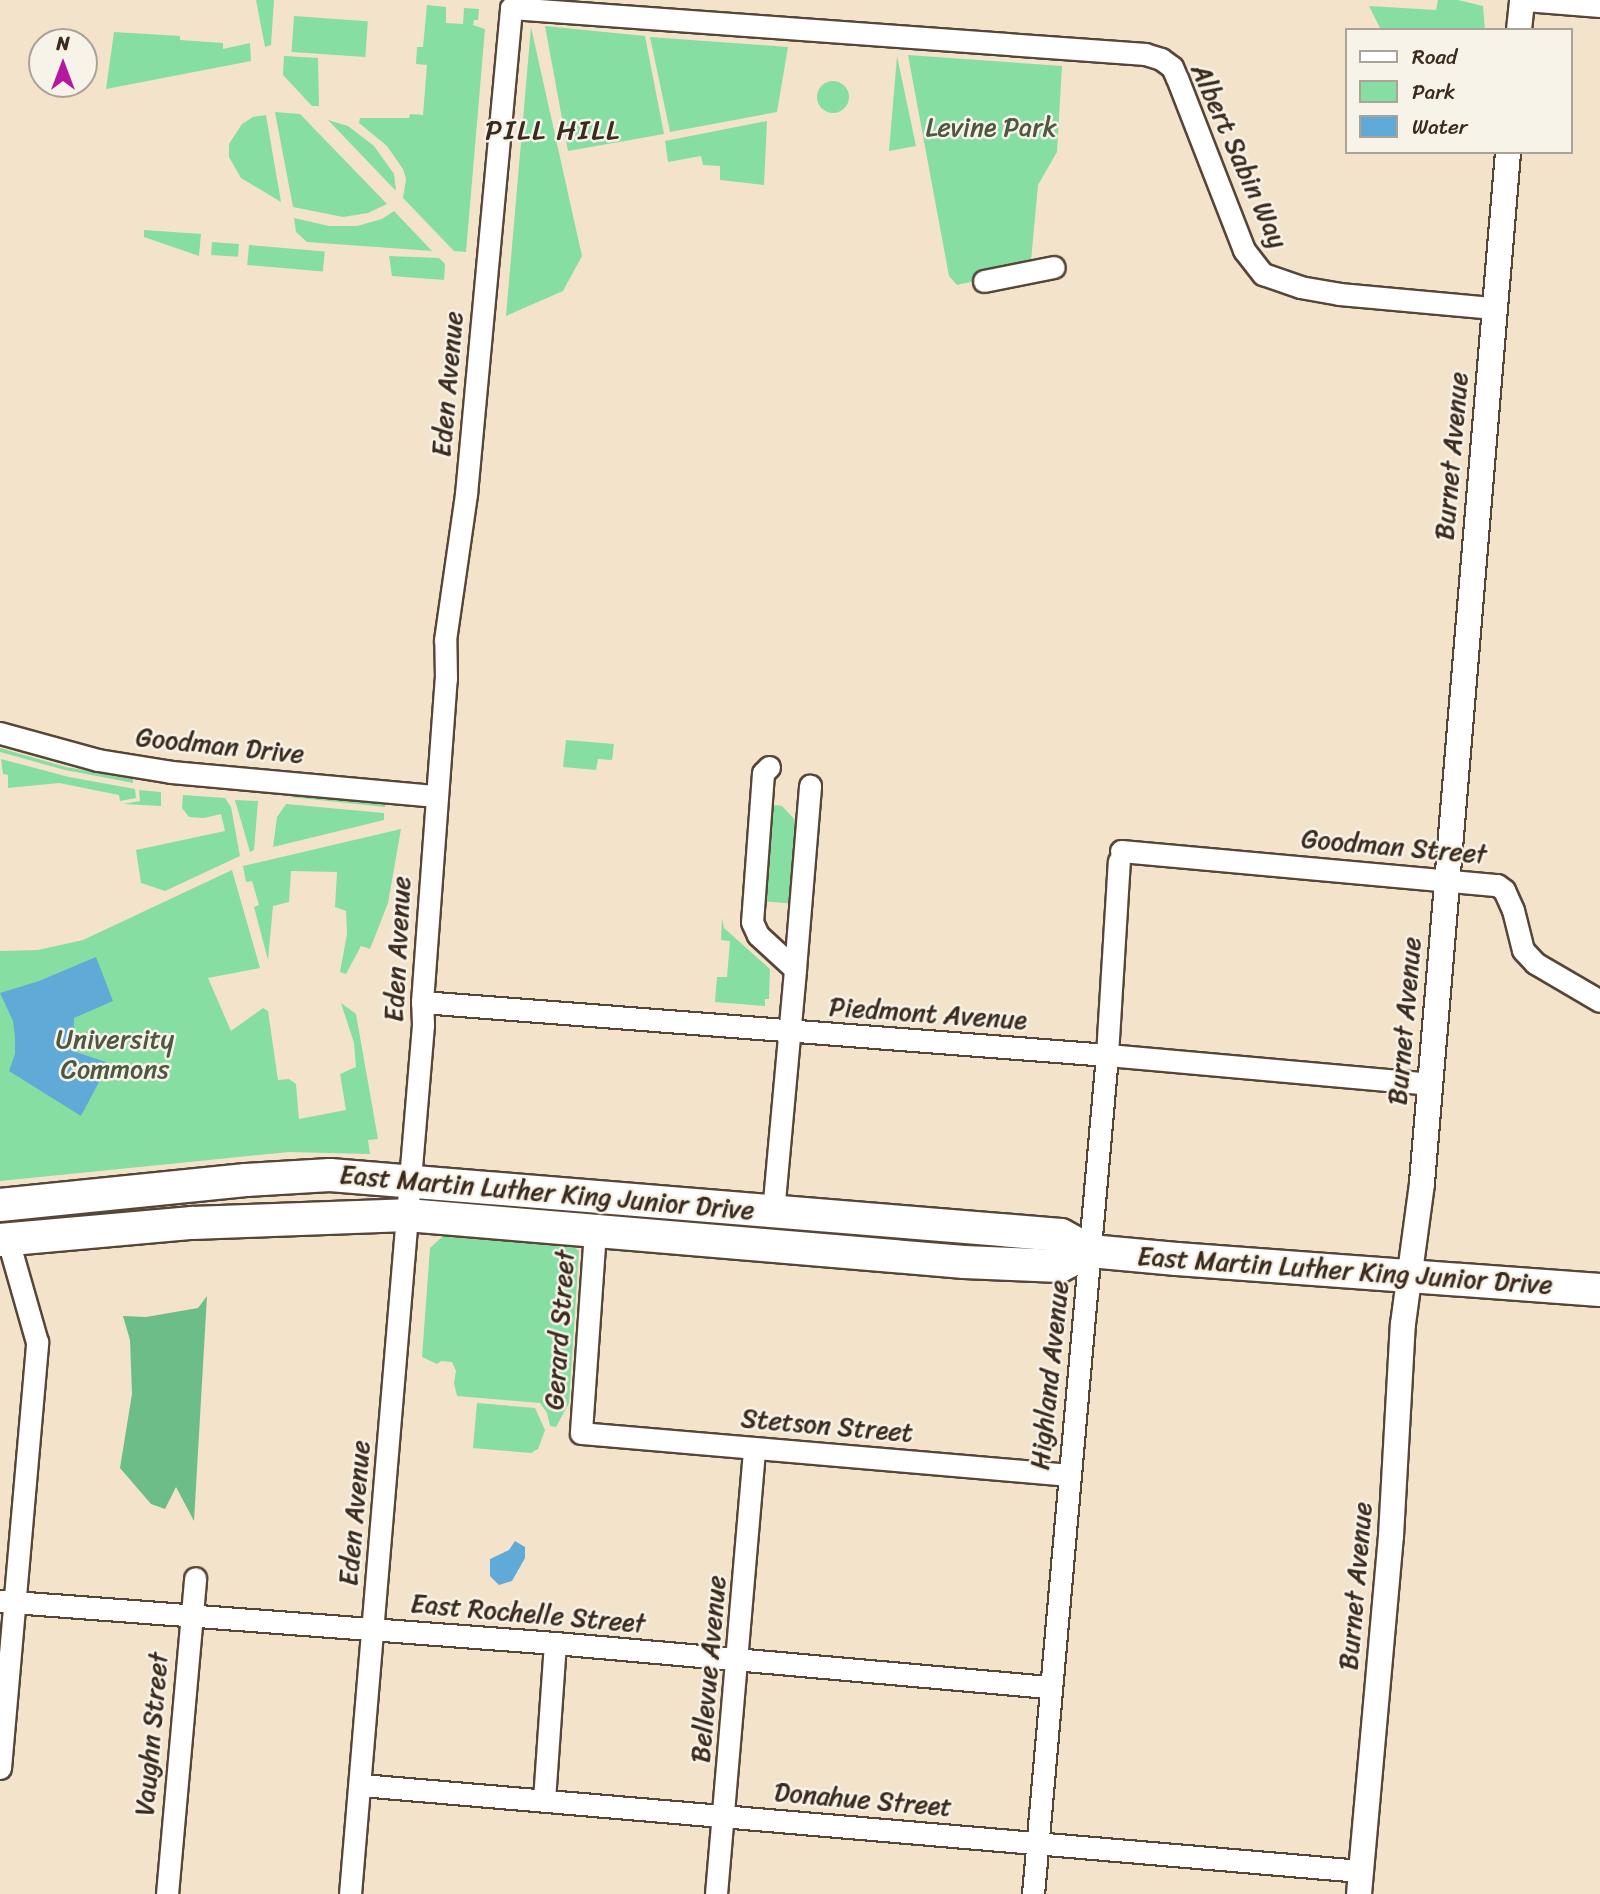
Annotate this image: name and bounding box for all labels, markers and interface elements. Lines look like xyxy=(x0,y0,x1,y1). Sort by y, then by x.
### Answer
text: N xyxy=(56,27,70,60)
north arrow xyxy=(28,28,98,98)
legend xyxy=(1344,28,1572,154)
text: Road xyxy=(1412,38,1457,76)
street label: Albert Sabin Way xyxy=(1184,59,1294,253)
text: Park xyxy=(1412,73,1455,111)
text: Water xyxy=(1412,108,1467,146)
park label: Levine Park xyxy=(925,112,1057,144)
district label: PILL HILL xyxy=(486,113,620,147)
street label: Eden Avenue xyxy=(426,310,470,458)
street label: Burnet Avenue xyxy=(1429,371,1475,541)
street label: Goodman Drive xyxy=(134,722,306,770)
street label: Goodman Street xyxy=(1300,823,1488,871)
street label: Eden Avenue xyxy=(379,876,417,1022)
street label: Burnet Avenue xyxy=(1382,936,1428,1106)
street label: Piedmont Avenue xyxy=(828,992,1028,1036)
park label: University Commons xyxy=(56,1024,174,1086)
street label: East Martin Luther King Junior Drive xyxy=(338,1159,756,1227)
street label: East Martin Luther King Junior Drive xyxy=(1136,1241,1554,1301)
street label: Gerard Street xyxy=(539,1249,581,1411)
street label: Highland Avenue xyxy=(1025,1279,1075,1471)
street label: Stetson Street xyxy=(740,1403,914,1449)
street label: Eden Avenue xyxy=(333,1439,377,1587)
street label: Burnet Avenue xyxy=(1333,1501,1379,1671)
street label: Bellevue Avenue xyxy=(685,1574,733,1764)
street label: East Rochelle Street xyxy=(409,1588,647,1640)
street label: Vaughn Street xyxy=(129,1651,175,1817)
street label: Donahue Street xyxy=(772,1777,954,1823)

